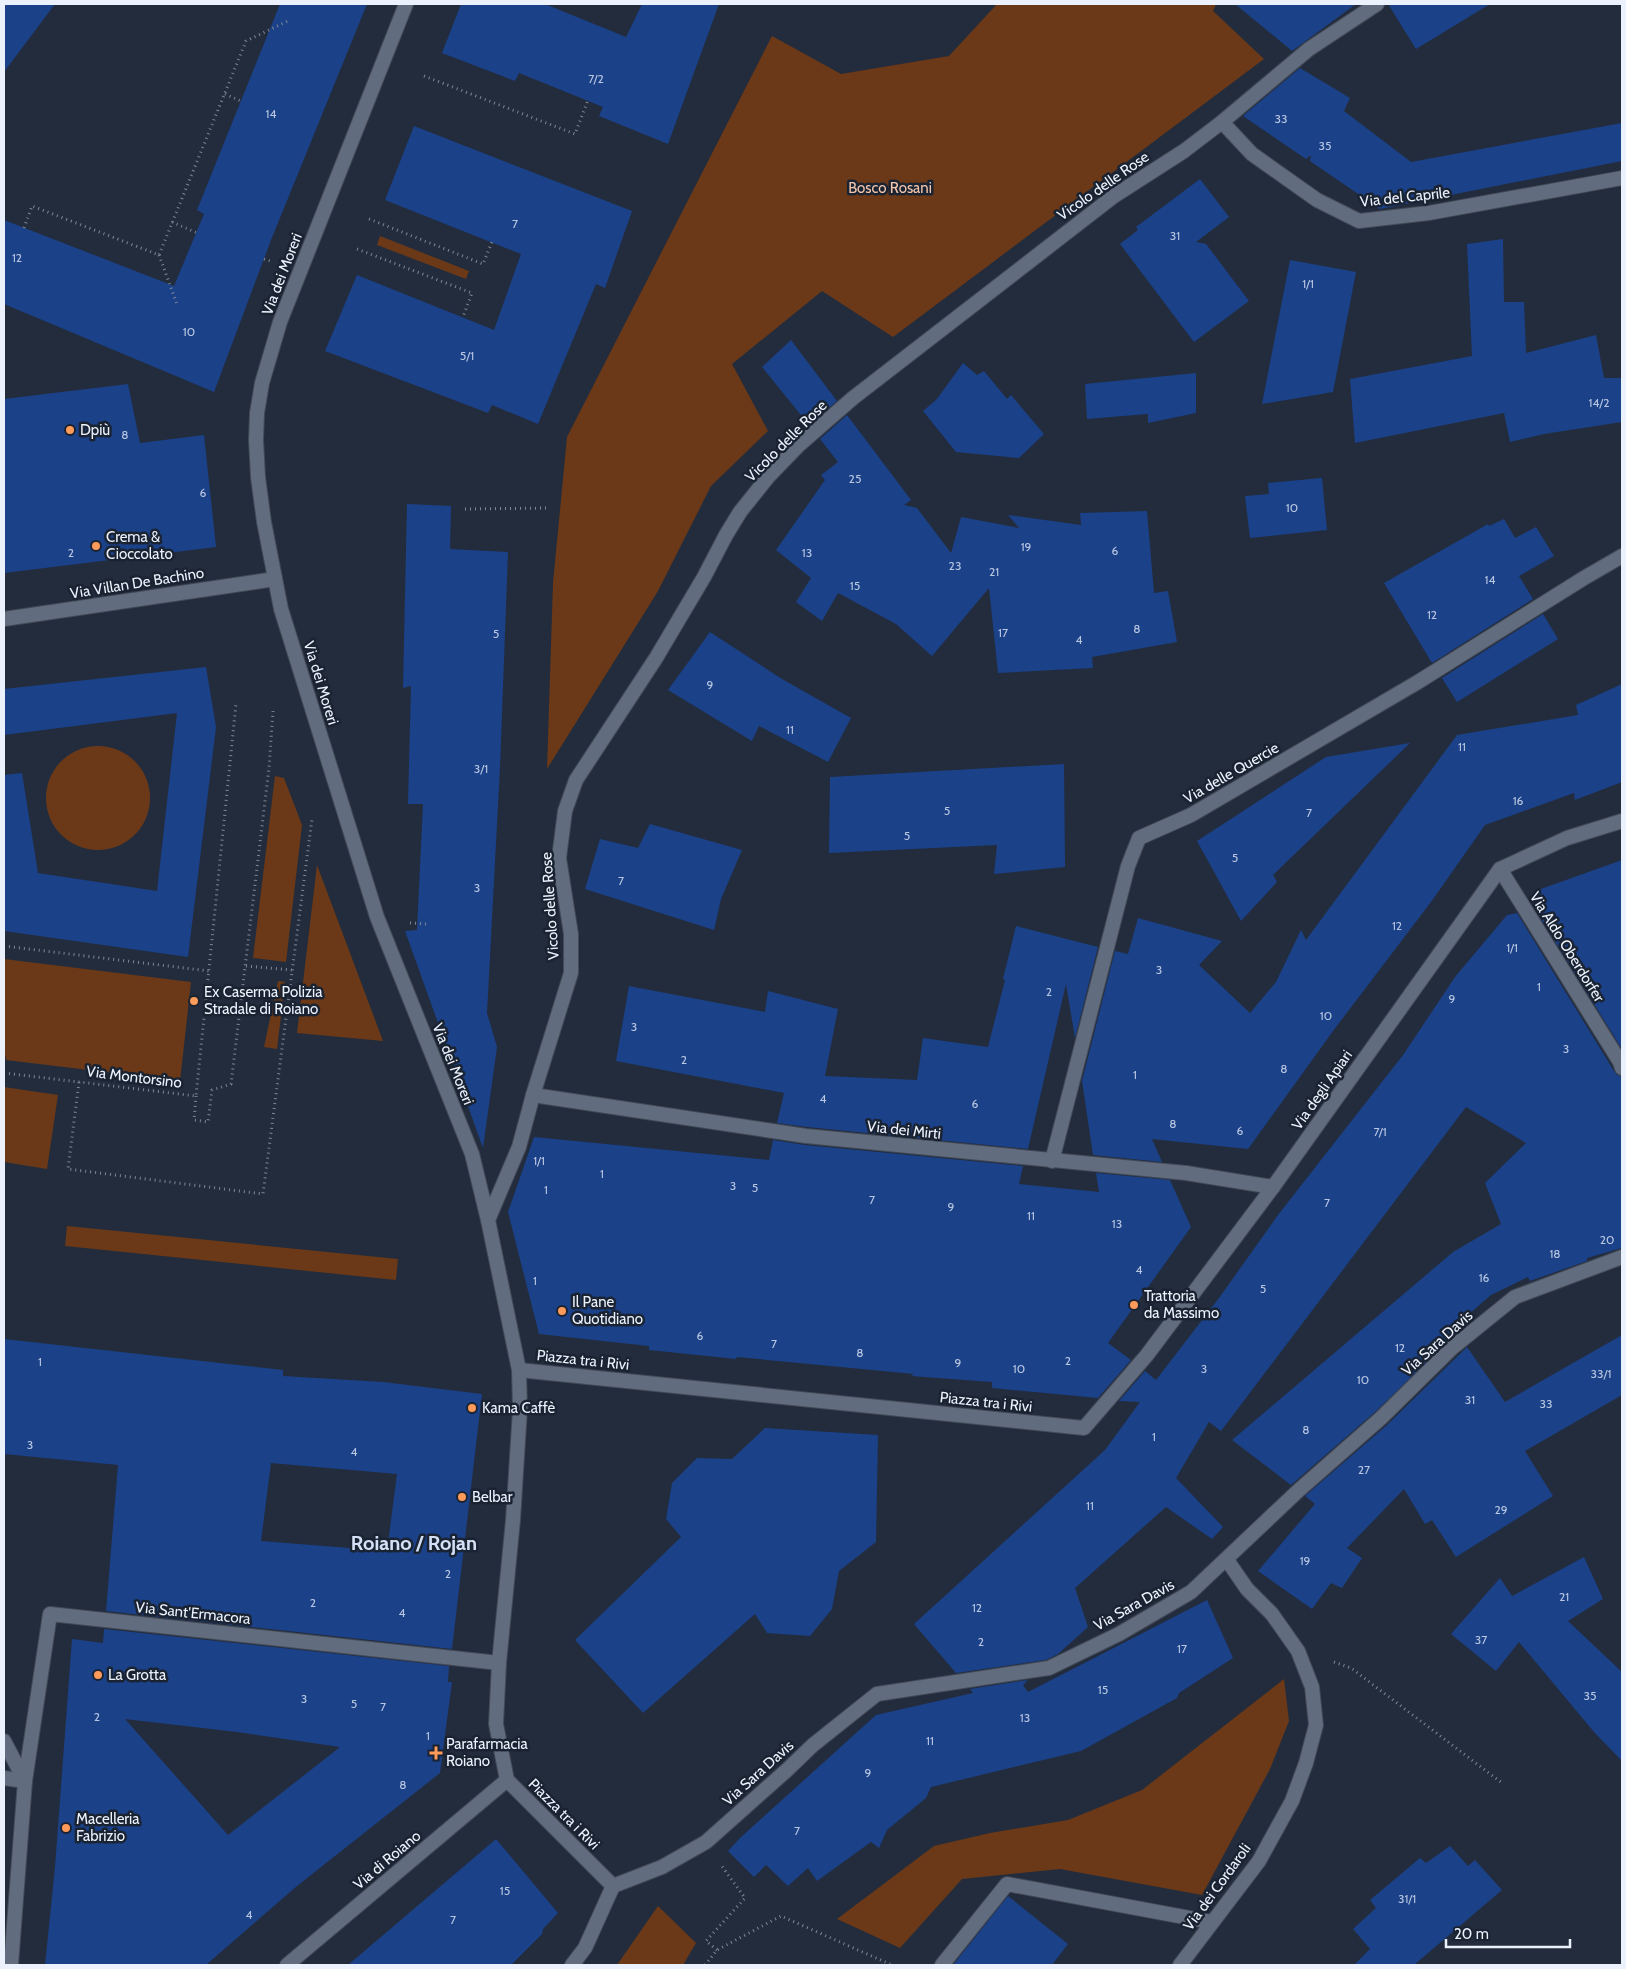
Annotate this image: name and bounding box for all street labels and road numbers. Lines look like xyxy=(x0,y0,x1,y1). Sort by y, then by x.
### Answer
street label: Vicolo delle Rose xyxy=(1054,147,1153,224)
street label: Via del Caprile xyxy=(1359,183,1451,211)
street label: Via dei Moreri xyxy=(258,230,306,318)
street label: Vicolo delle Rose xyxy=(741,396,831,486)
street label: Via Villan De Bachino xyxy=(69,564,205,602)
street label: Via dei Moreri xyxy=(300,639,342,727)
street label: Via delle Quercie xyxy=(1180,738,1282,808)
street label: Vicolo delle Rose xyxy=(537,851,563,960)
street label: Via Aldo Oberdorfer xyxy=(1526,889,1608,1006)
street label: Via dei Moreri xyxy=(428,1021,478,1107)
street label: Via degli Apiari xyxy=(1288,1047,1356,1133)
street label: Via Montorsino xyxy=(85,1062,183,1092)
street label: Via dei Mirti xyxy=(866,1117,942,1143)
street label: Via Sara Davis xyxy=(1398,1306,1476,1380)
street label: Piazza tra i Rivi xyxy=(536,1346,630,1374)
street label: Piazza tra i Rivi xyxy=(939,1388,1033,1416)
street label: Via Sara Davis xyxy=(1091,1575,1177,1635)
street label: Via Sant'Ermacora xyxy=(135,1598,252,1628)
street label: Via Sara Davis xyxy=(719,1736,797,1810)
street label: Piazza tra i Rivi xyxy=(525,1775,603,1853)
street label: Via di Roiano xyxy=(350,1827,424,1893)
street label: Via dei Cordaroli xyxy=(1179,1840,1255,1934)

